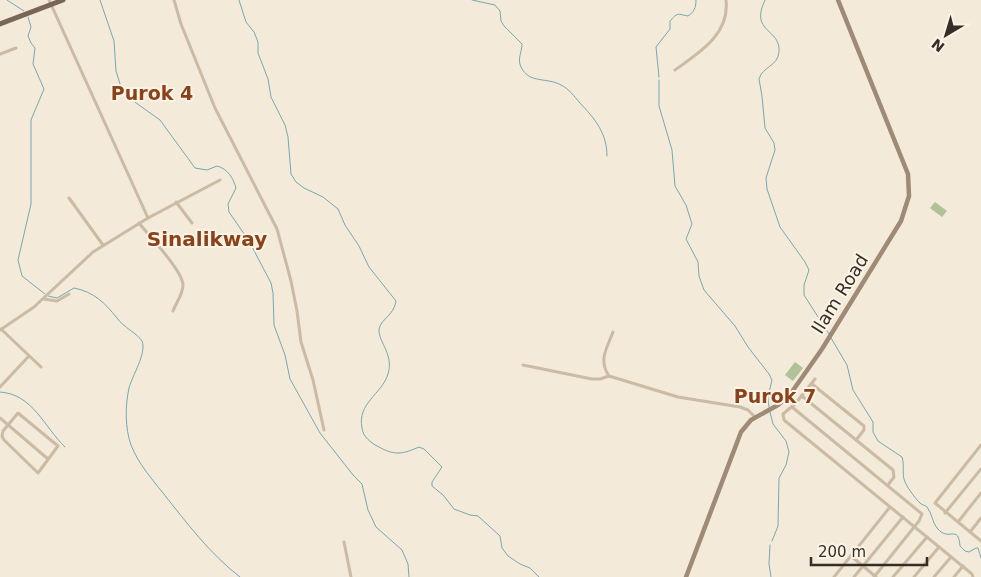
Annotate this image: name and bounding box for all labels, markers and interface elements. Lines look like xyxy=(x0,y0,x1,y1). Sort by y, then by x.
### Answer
north arrow xyxy=(921,10,971,60)
text: N xyxy=(928,35,948,55)
district label: Purok 4 xyxy=(111,82,193,104)
district label: Sinalikway xyxy=(147,227,267,251)
street label: Ilam Road xyxy=(807,250,872,337)
district label: Purok 7 xyxy=(734,385,816,407)
scale bar xyxy=(811,534,927,566)
text: 200 m xyxy=(818,543,866,561)

